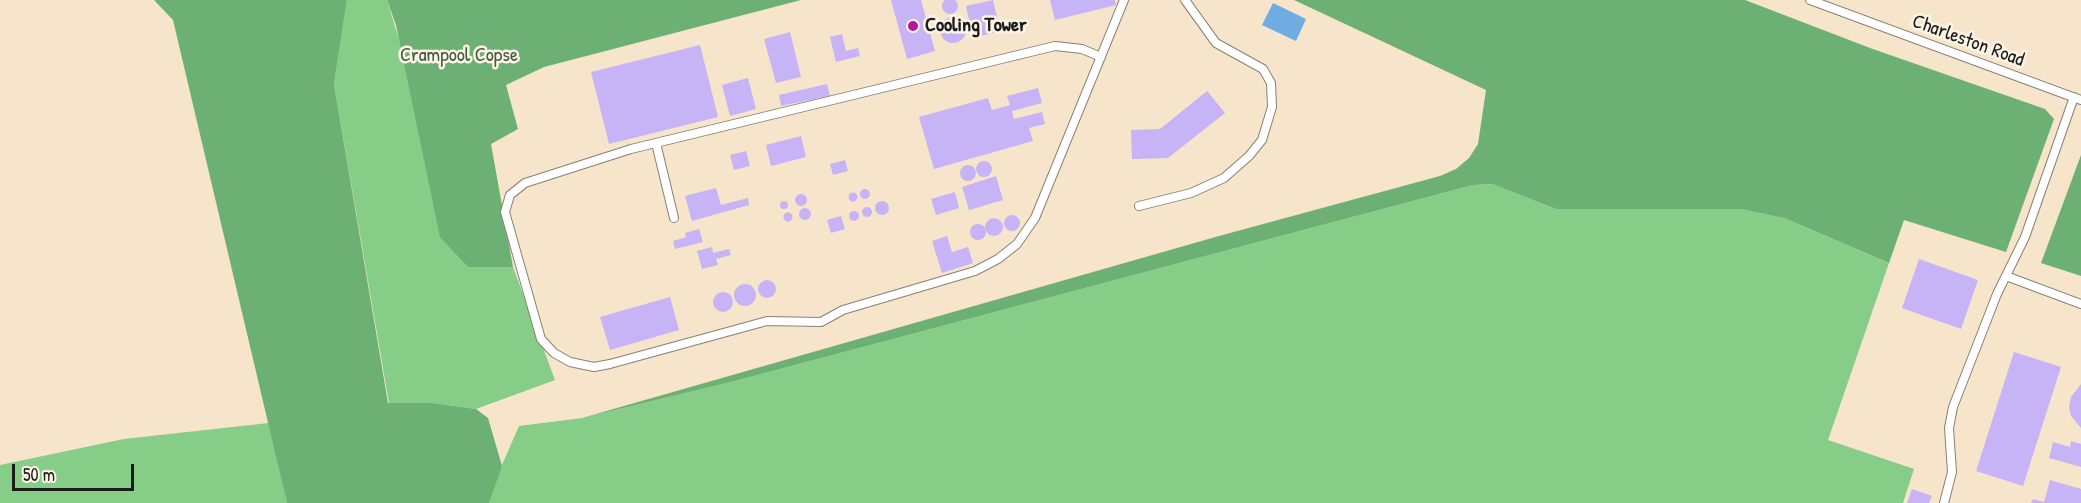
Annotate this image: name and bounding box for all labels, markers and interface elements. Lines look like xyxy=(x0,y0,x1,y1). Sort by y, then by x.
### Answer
street label: Charleston Road xyxy=(1909,10,2027,72)
place label: Cooling Tower xyxy=(925,14,1027,38)
marker: Cooling Tower xyxy=(906,19,920,33)
park label: Crampool Copse xyxy=(400,44,518,68)
scale bar xyxy=(15,452,136,490)
text: 50 m xyxy=(23,462,55,487)

